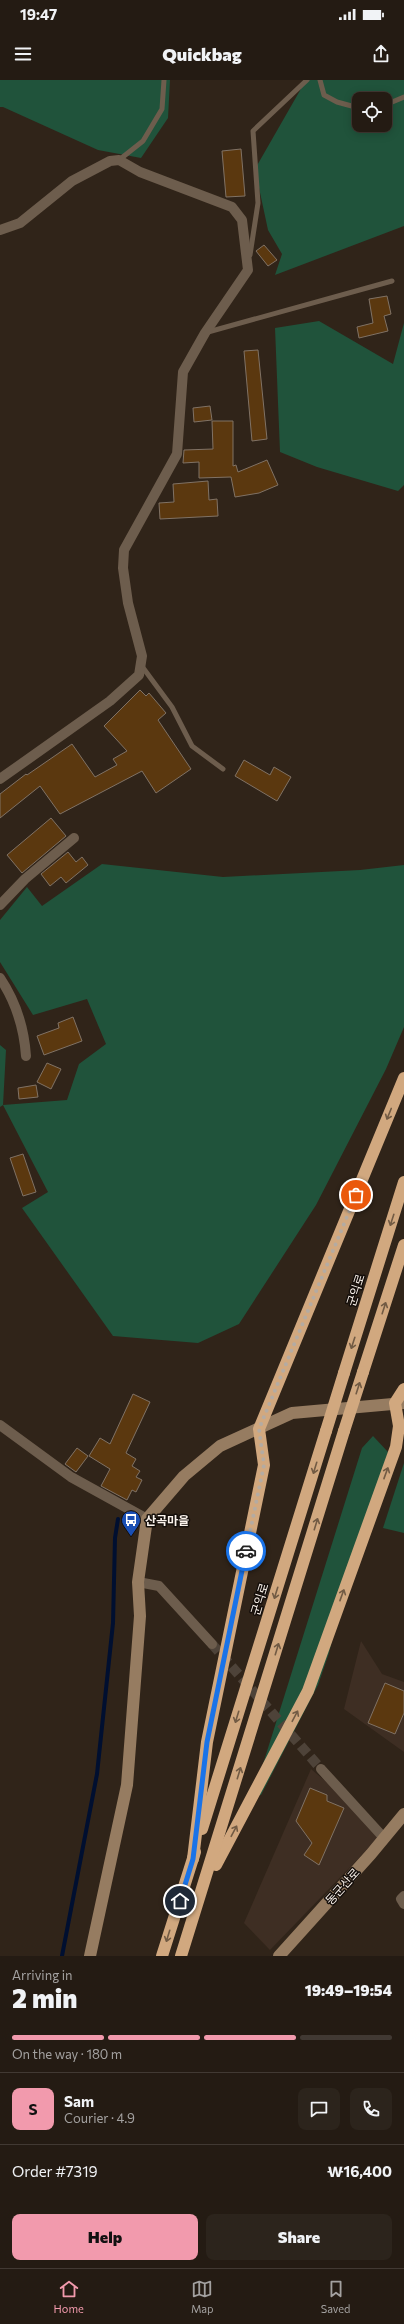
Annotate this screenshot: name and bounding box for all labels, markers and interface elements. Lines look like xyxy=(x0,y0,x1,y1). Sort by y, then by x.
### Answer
text: 19:47 xyxy=(20,5,57,23)
icon: menu xyxy=(12,43,34,65)
text: Quickbag xyxy=(162,43,242,65)
icon: share xyxy=(370,43,392,65)
map controls xyxy=(352,92,392,132)
button: locate xyxy=(352,92,392,132)
one-way arrow xyxy=(385,1108,392,1120)
pin xyxy=(339,1178,373,1212)
icon: bag xyxy=(345,1184,367,1206)
one-way arrow xyxy=(388,1213,395,1226)
street label: 군익로 xyxy=(343,1272,367,1308)
one-way arrow xyxy=(381,1302,388,1315)
one-way arrow xyxy=(349,1337,356,1350)
one-way arrow xyxy=(355,1382,362,1395)
one-way arrow xyxy=(311,1462,318,1475)
one-way arrow xyxy=(383,1468,391,1480)
bus stop icon: 산곡마을 xyxy=(120,1509,142,1537)
place label: 산곡마을 xyxy=(145,1513,189,1527)
one-way arrow xyxy=(313,1518,320,1531)
courier xyxy=(226,1531,266,1571)
icon: car xyxy=(235,1540,257,1562)
street label: 군익로 xyxy=(247,1581,271,1617)
one-way arrow xyxy=(272,1586,279,1599)
one-way arrow xyxy=(339,1590,347,1602)
one-way arrow xyxy=(274,1642,281,1655)
one-way arrow xyxy=(233,1710,240,1723)
one-way arrow xyxy=(291,1710,299,1722)
one-way arrow xyxy=(236,1766,243,1779)
one-way arrow xyxy=(230,1825,238,1837)
street label: 동군산로 xyxy=(322,1865,362,1907)
pin xyxy=(163,1884,197,1918)
icon: home xyxy=(169,1890,191,1912)
one-way arrow xyxy=(164,1930,172,1942)
text: Arriving in xyxy=(12,1967,72,1983)
text: 19:49–19:54 xyxy=(305,1981,392,1999)
text: 2 min xyxy=(12,1982,77,2013)
text: On the way · 180 m xyxy=(12,2046,122,2062)
button: chat xyxy=(298,2088,340,2130)
button: phone xyxy=(350,2088,392,2130)
text: Sam xyxy=(64,2092,94,2110)
text: S xyxy=(28,2100,38,2118)
text: Courier · 4.9 xyxy=(64,2110,135,2126)
text: Order #7319 xyxy=(12,2162,98,2180)
text: ₩16,400 xyxy=(327,2162,392,2180)
button: Help xyxy=(12,2214,198,2260)
button: Share xyxy=(206,2214,392,2260)
tab: Home xyxy=(54,2278,84,2315)
tab: Map xyxy=(191,2278,214,2315)
tab: Saved xyxy=(321,2278,350,2315)

